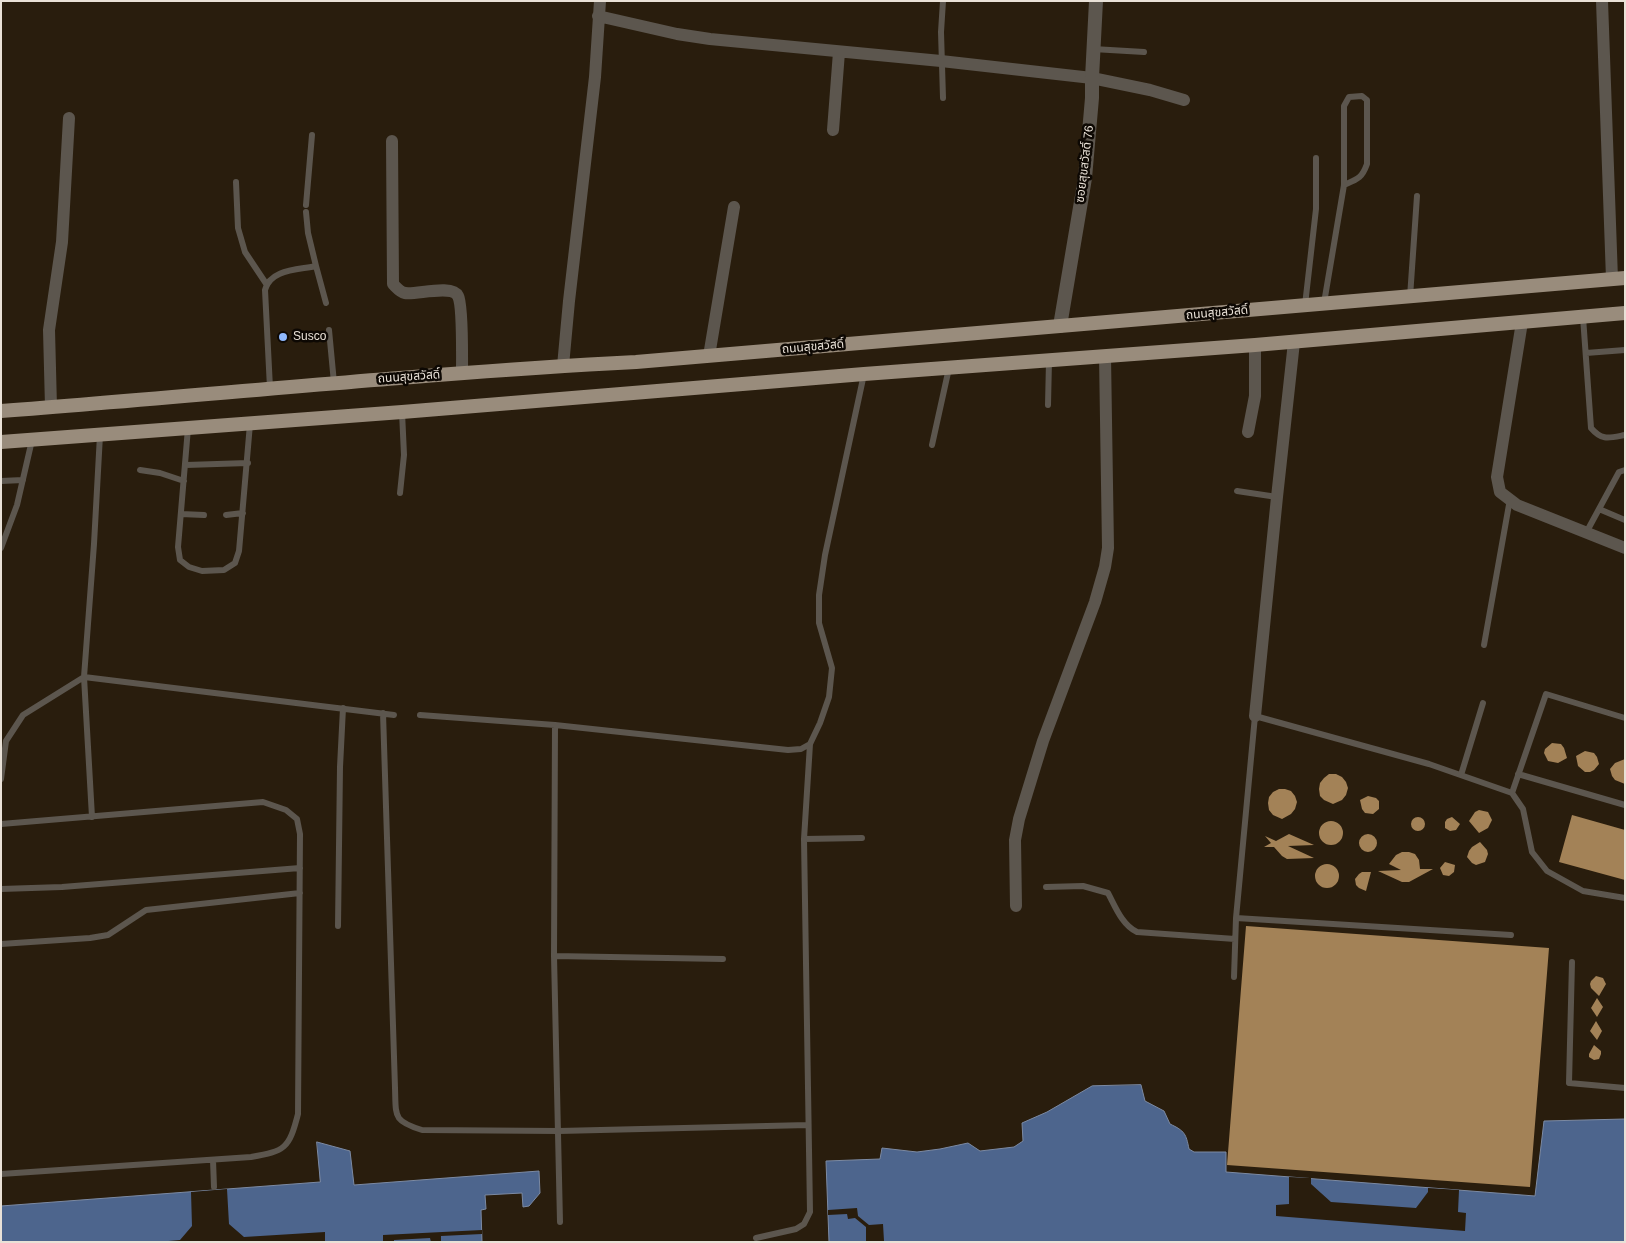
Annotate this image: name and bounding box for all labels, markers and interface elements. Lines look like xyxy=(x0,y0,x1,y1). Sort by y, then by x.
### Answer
street label: ซอยสุขสวัสดิ์ 76 xyxy=(1073,125,1097,203)
street label: ถนนสุขสวัสดิ์ xyxy=(1185,303,1249,323)
place label: Susco xyxy=(293,330,326,344)
marker: Susco xyxy=(277,331,289,343)
street label: ถนนสุขสวัสดิ์ xyxy=(781,337,845,357)
street label: ถนนสุขสวัสดิ์ xyxy=(377,368,441,386)

